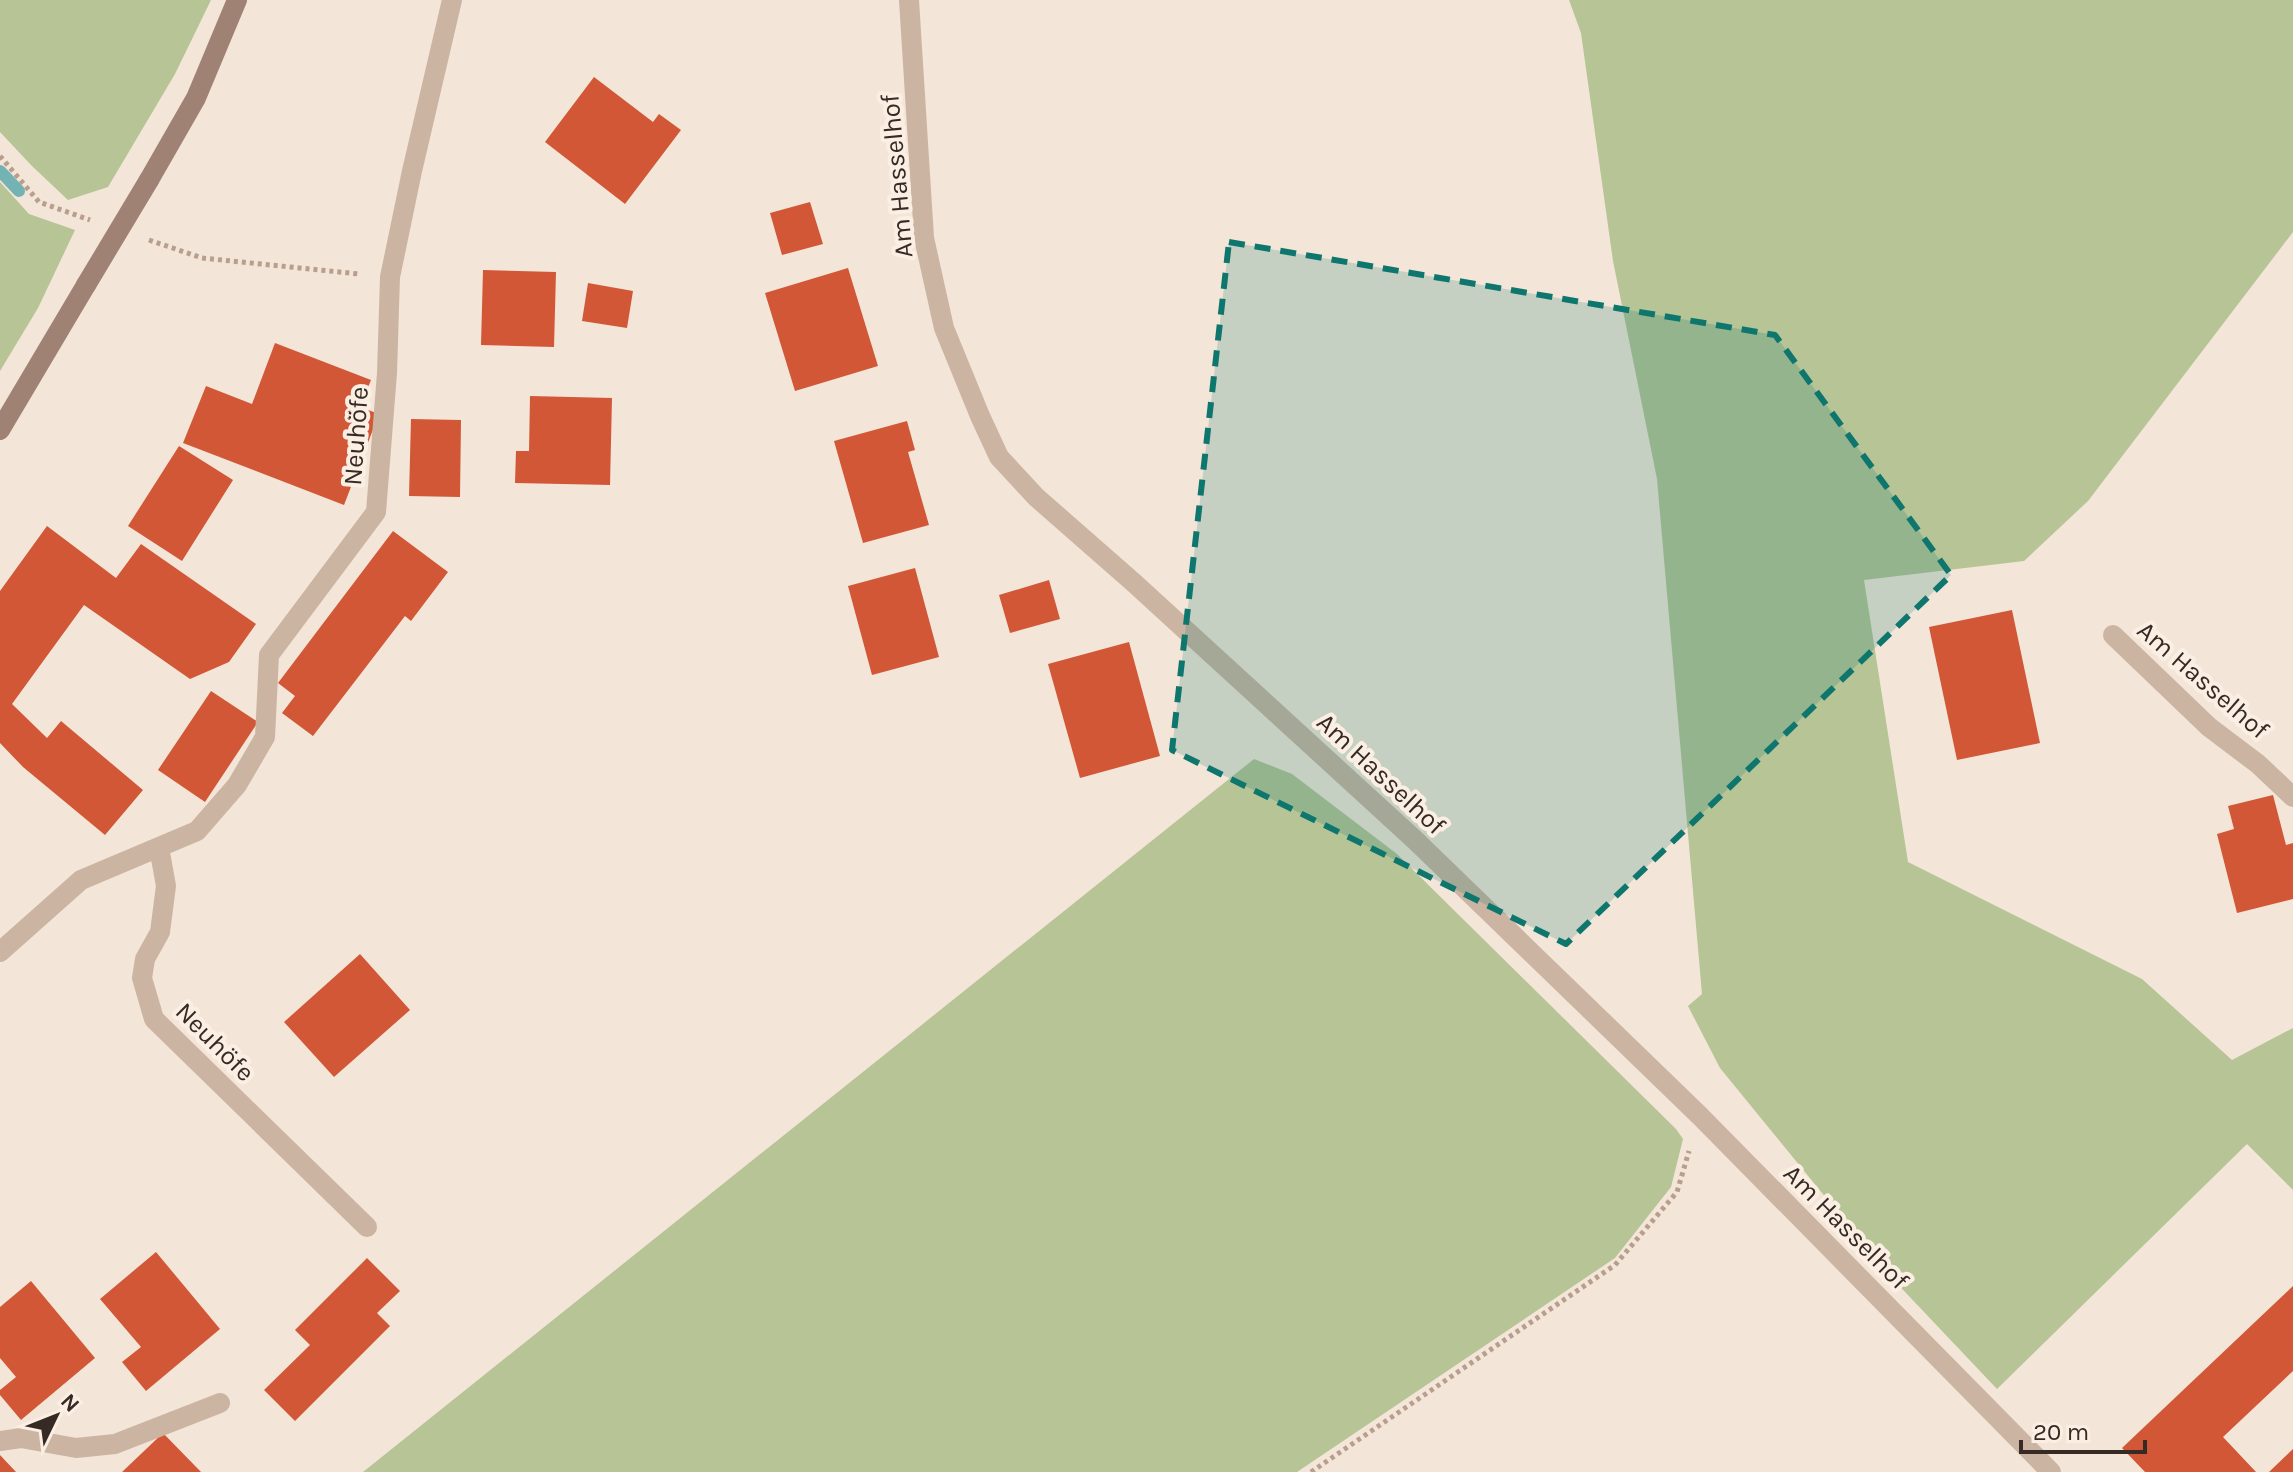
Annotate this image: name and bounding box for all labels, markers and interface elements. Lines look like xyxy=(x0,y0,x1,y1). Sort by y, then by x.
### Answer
street label: Am Hasselhof xyxy=(874,92,920,259)
street label: Neuhöfe xyxy=(337,386,375,486)
street label: Am Hasselhof xyxy=(2131,615,2276,746)
street label: Am Hasselhof xyxy=(1310,707,1452,842)
street label: Neuhöfe xyxy=(169,996,261,1088)
street label: Am Hasselhof xyxy=(1777,1158,1916,1297)
north arrow xyxy=(16,1376,96,1456)
text: N xyxy=(55,1388,85,1418)
scale bar xyxy=(2021,1404,2145,1454)
text: 20 m xyxy=(2033,1418,2089,1446)

